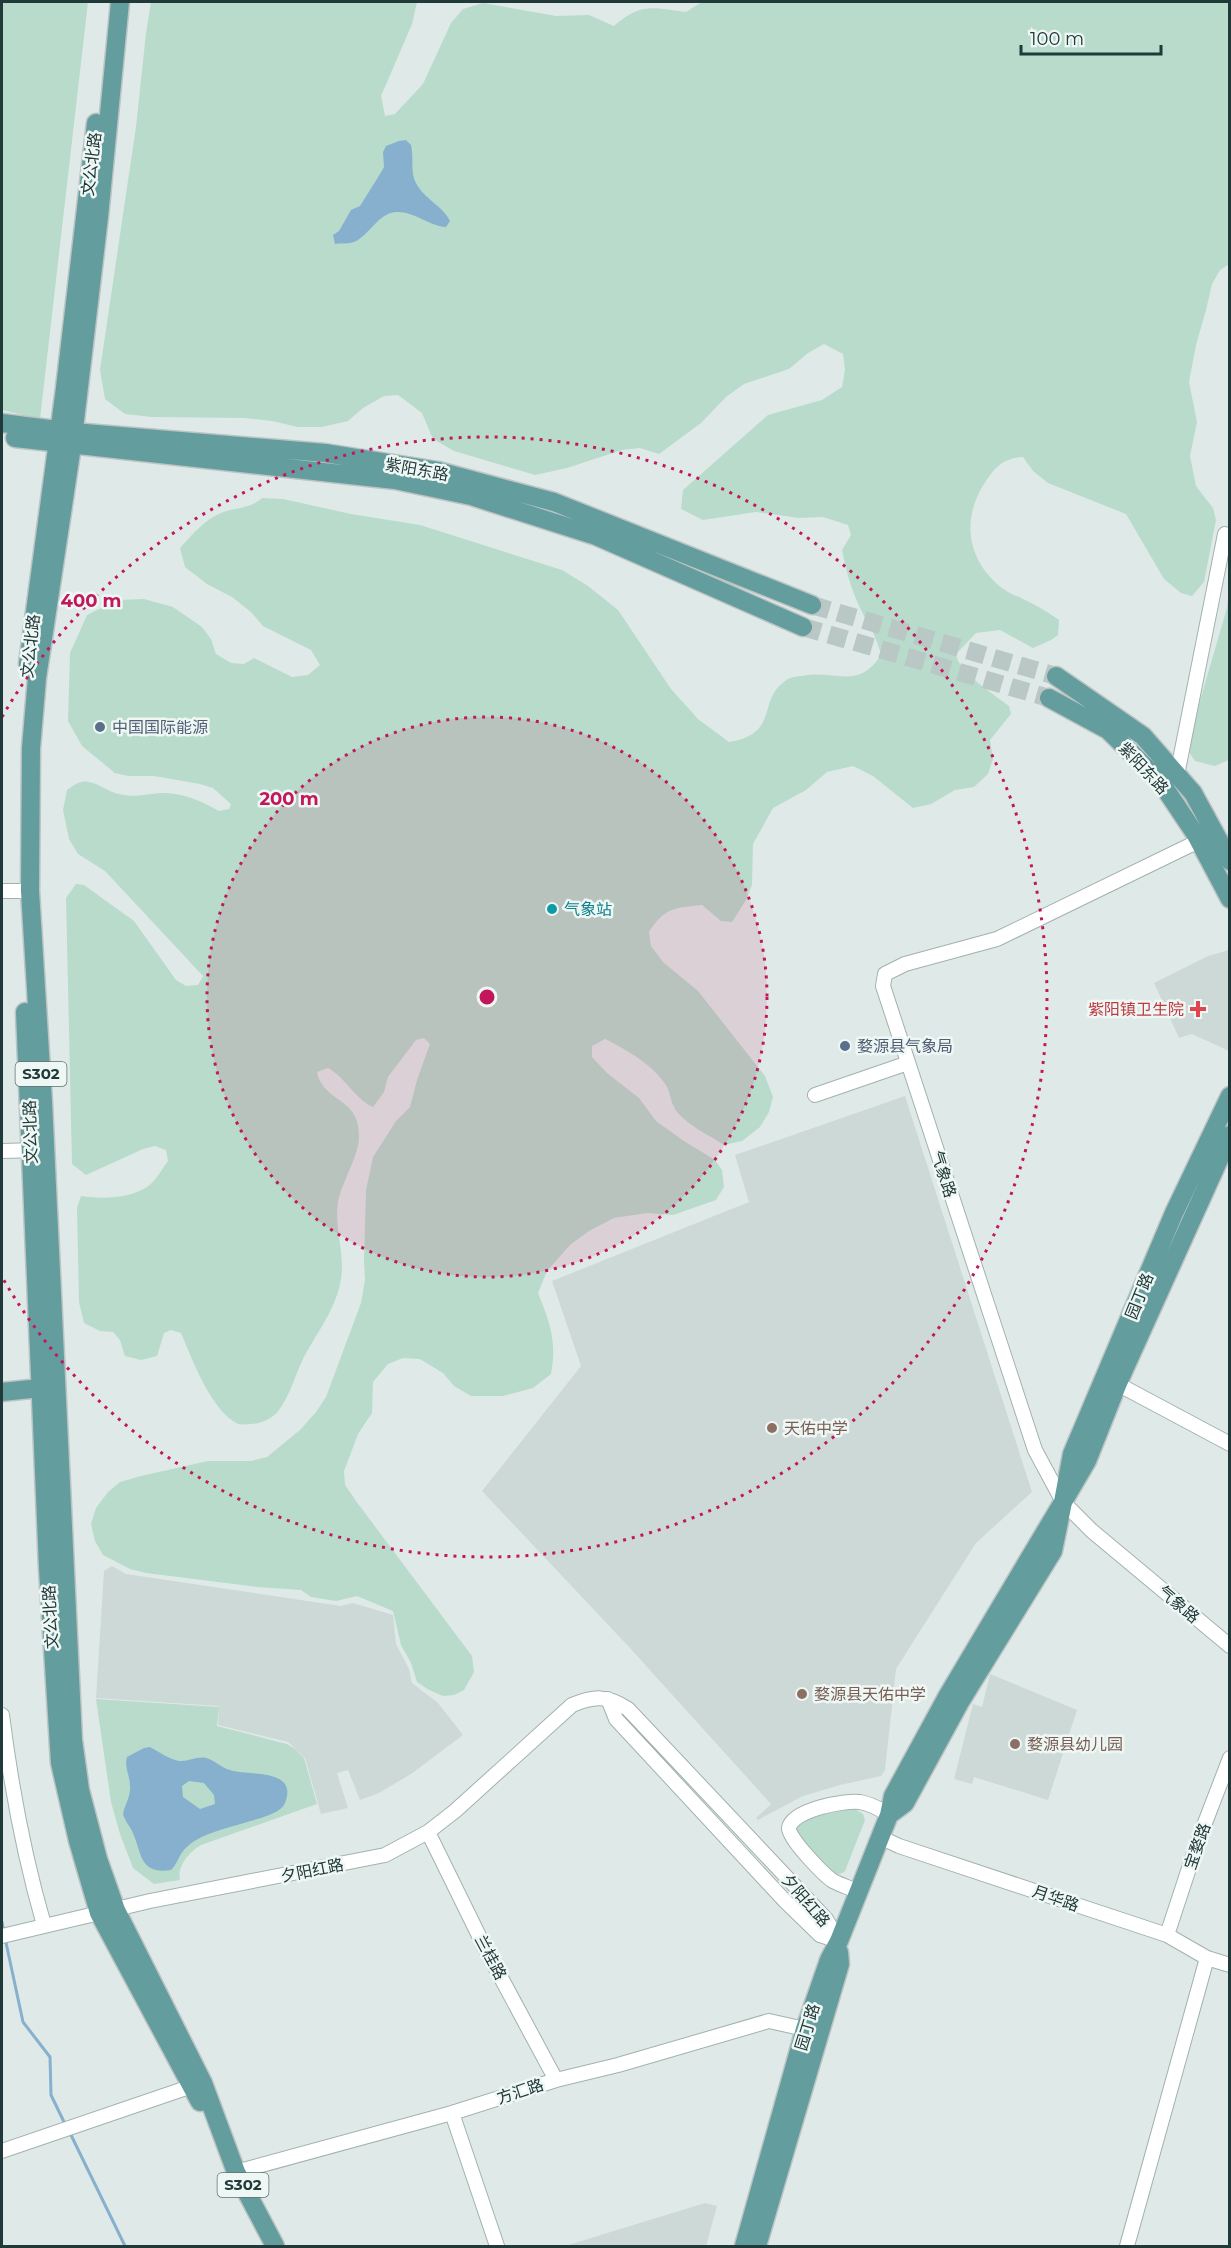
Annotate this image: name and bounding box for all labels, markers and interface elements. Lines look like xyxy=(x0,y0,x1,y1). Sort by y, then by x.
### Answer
scale bar xyxy=(1021,18,1160,56)
text: 100 m xyxy=(1030,28,1084,50)
street label: 文公北路 xyxy=(78,131,105,197)
street label: 紫阳东路 xyxy=(384,455,450,484)
text: 400 m xyxy=(61,590,121,612)
street label: 文公北路 xyxy=(18,613,43,679)
place label: 中国国际能源 xyxy=(112,718,208,737)
marker: 中国国际能源 xyxy=(93,720,107,734)
street label: 紫阳东路 xyxy=(1115,738,1172,798)
text: 200 m xyxy=(259,788,319,810)
place label: 气象站 xyxy=(564,900,612,919)
marker: 气象站 xyxy=(545,902,559,916)
centre of rings xyxy=(477,987,497,1007)
place label: 紫阳镇卫生院 xyxy=(1088,1000,1184,1019)
marker: 紫阳镇卫生院 xyxy=(1189,1000,1207,1018)
place label: 婺源县气象局 xyxy=(857,1037,953,1056)
marker: 婺源县气象局 xyxy=(838,1039,852,1053)
road number: S302 xyxy=(15,1062,66,1086)
street label: 文公北路 xyxy=(20,1100,41,1164)
street label: 气象路 xyxy=(927,1148,960,1200)
street label: 园丁路 xyxy=(1122,1270,1157,1322)
place label: 天佑中学 xyxy=(784,1419,848,1438)
marker: 天佑中学 xyxy=(765,1421,779,1435)
street label: 气象路 xyxy=(1154,1582,1203,1627)
street label: 文公北路 xyxy=(39,1585,62,1649)
place label: 婺源县天佑中学 xyxy=(814,1685,926,1704)
marker: 婺源县天佑中学 xyxy=(795,1687,809,1701)
place label: 婺源县幼儿园 xyxy=(1027,1735,1123,1754)
marker: 婺源县幼儿园 xyxy=(1008,1737,1022,1751)
street label: 宝婺路 xyxy=(1181,1820,1214,1872)
street label: 夕阳红路 xyxy=(279,1855,345,1886)
street label: 夕阳红路 xyxy=(777,1870,834,1931)
street label: 月华路 xyxy=(1030,1882,1082,1915)
street label: 兰桂路 xyxy=(471,1932,510,1983)
street label: 园丁路 xyxy=(791,2001,824,2053)
street label: 方汇路 xyxy=(494,2075,546,2108)
road number: S302 xyxy=(218,2173,268,2197)

